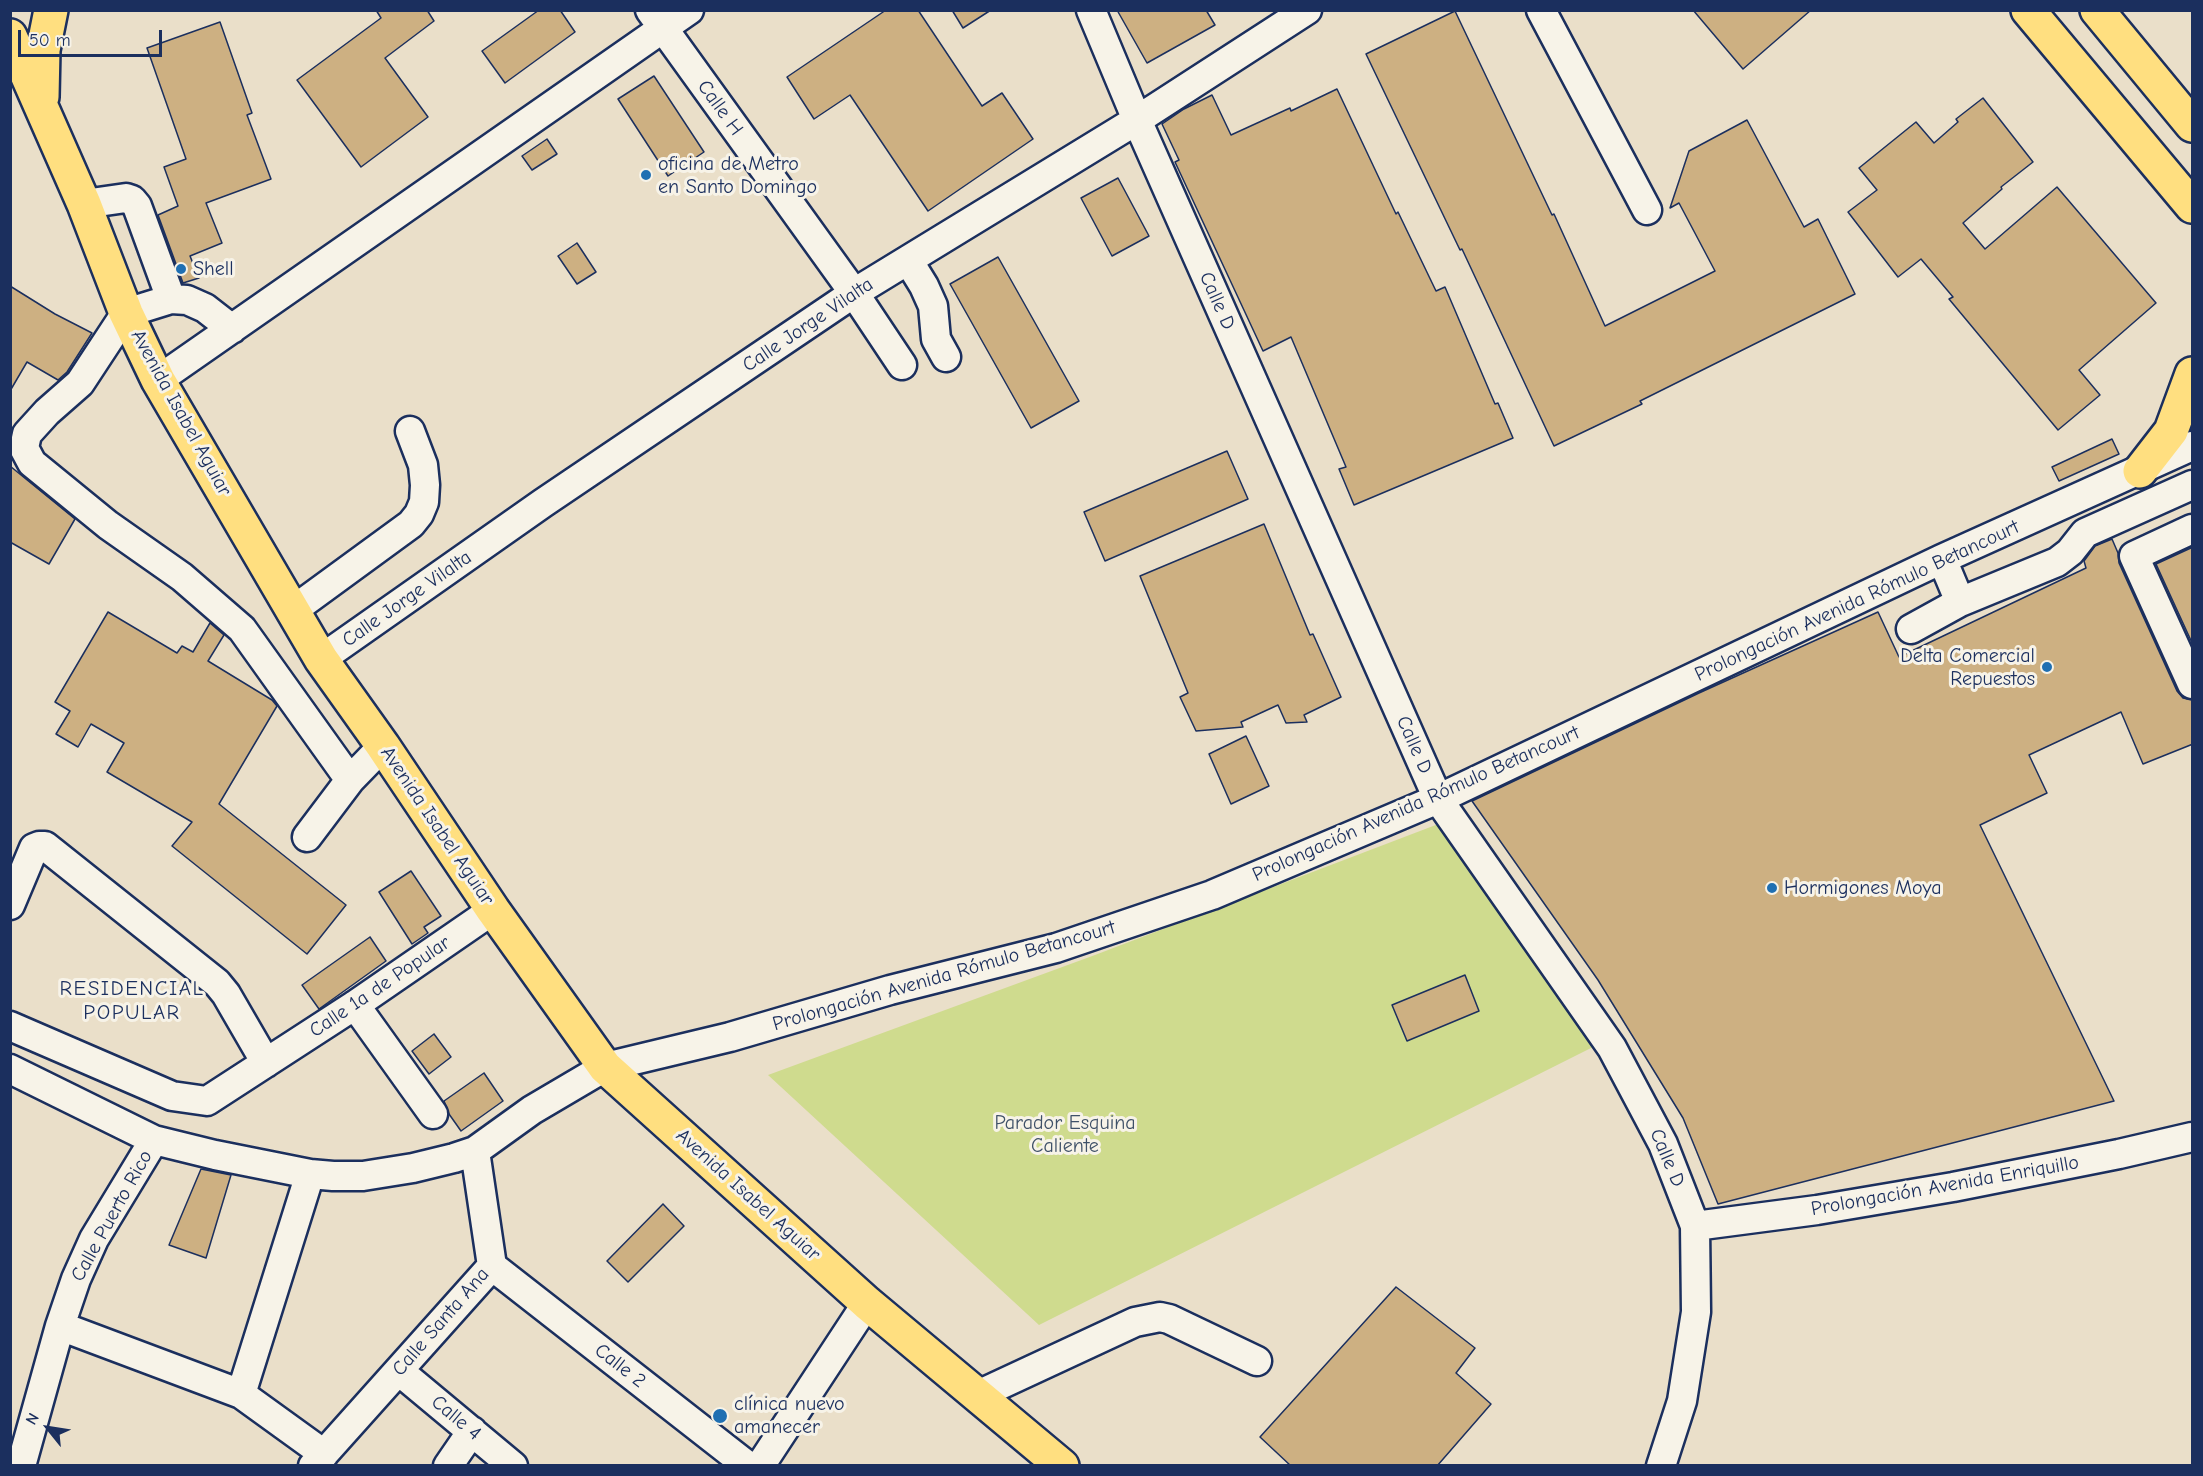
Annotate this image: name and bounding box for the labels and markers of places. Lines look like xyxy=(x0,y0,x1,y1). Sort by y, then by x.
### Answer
place label: oficina de Metro en Santo Domingo xyxy=(658,152,817,199)
marker: oficina de Metro en Santo Domingo xyxy=(639,168,653,182)
place label: Shell xyxy=(193,257,234,281)
marker: Shell xyxy=(174,262,188,276)
place label: Delta Comercial Repuestos xyxy=(1900,644,2035,691)
marker: Delta Comercial Repuestos xyxy=(2040,660,2054,674)
place label: Hormigones Moya xyxy=(1784,876,1942,900)
marker: Hormigones Moya xyxy=(1765,881,1779,895)
place label: clínica nuevo amanecer xyxy=(734,1392,845,1439)
marker: clínica nuevo amanecer xyxy=(711,1407,729,1425)

